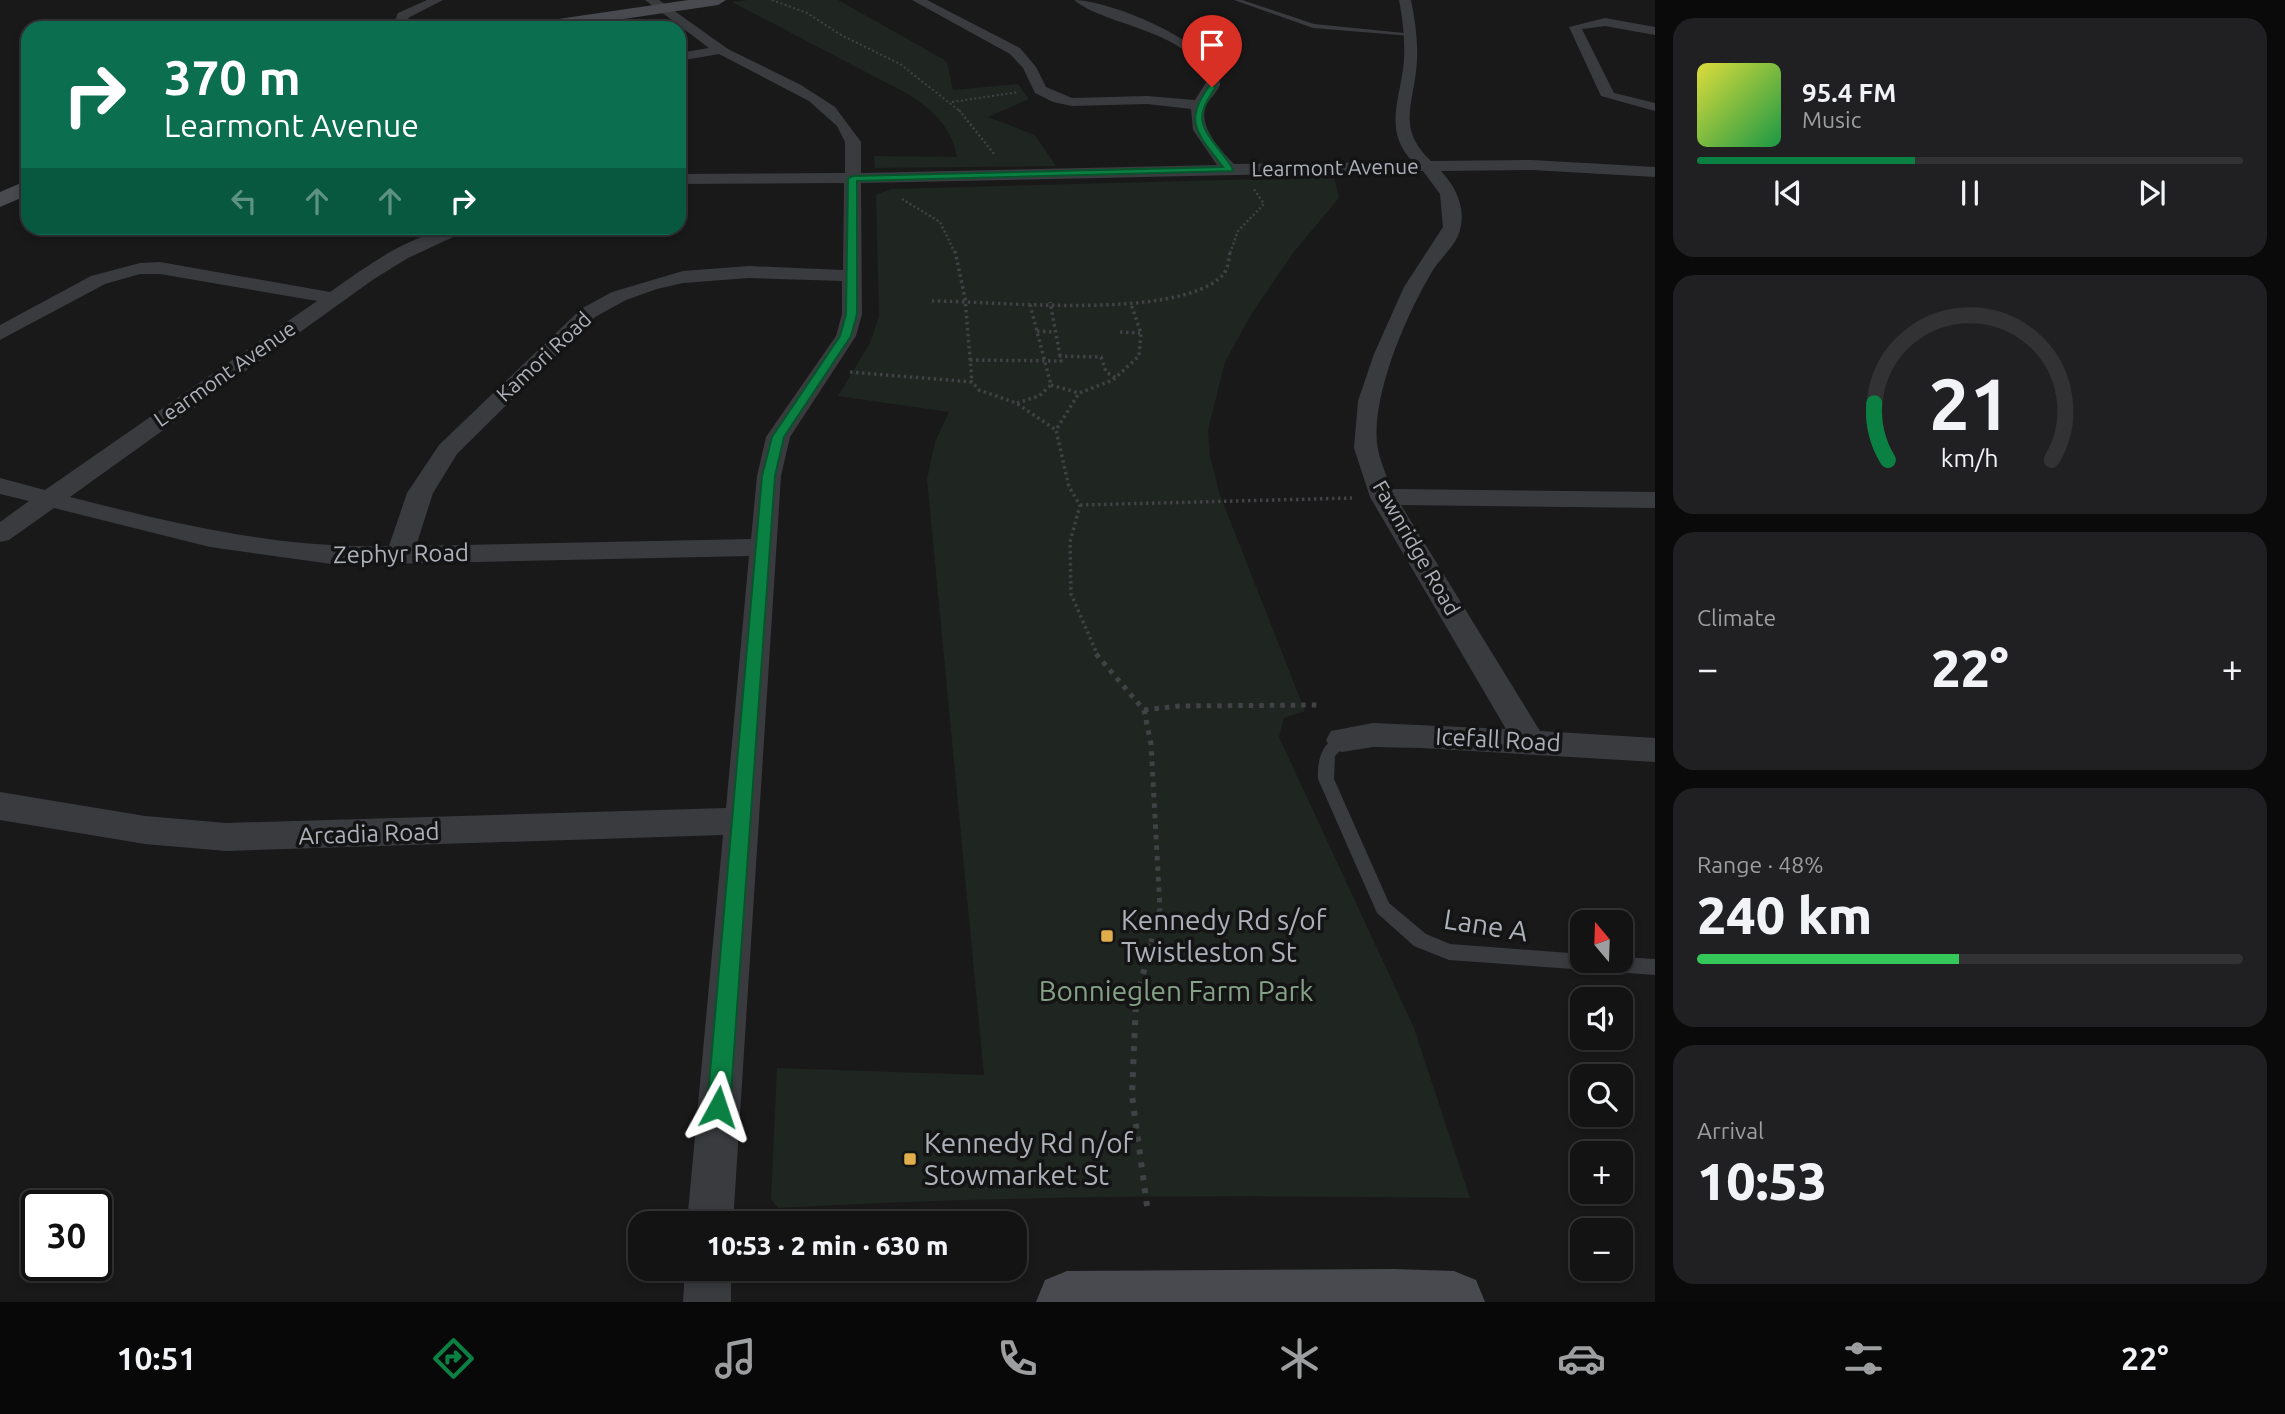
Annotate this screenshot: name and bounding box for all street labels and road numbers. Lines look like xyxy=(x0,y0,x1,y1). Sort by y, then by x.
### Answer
street label: Learmont Avenue xyxy=(1251,154,1419,180)
street label: Kamori Road xyxy=(491,306,595,406)
street label: Learmont Avenue xyxy=(149,315,300,431)
street label: Fawnridge Road xyxy=(1369,476,1465,619)
street label: Zephyr Road xyxy=(333,539,469,568)
street label: Icefall Road xyxy=(1435,723,1561,756)
street label: Arcadia Road xyxy=(298,818,440,849)
street label: Lane A xyxy=(1442,903,1530,946)

